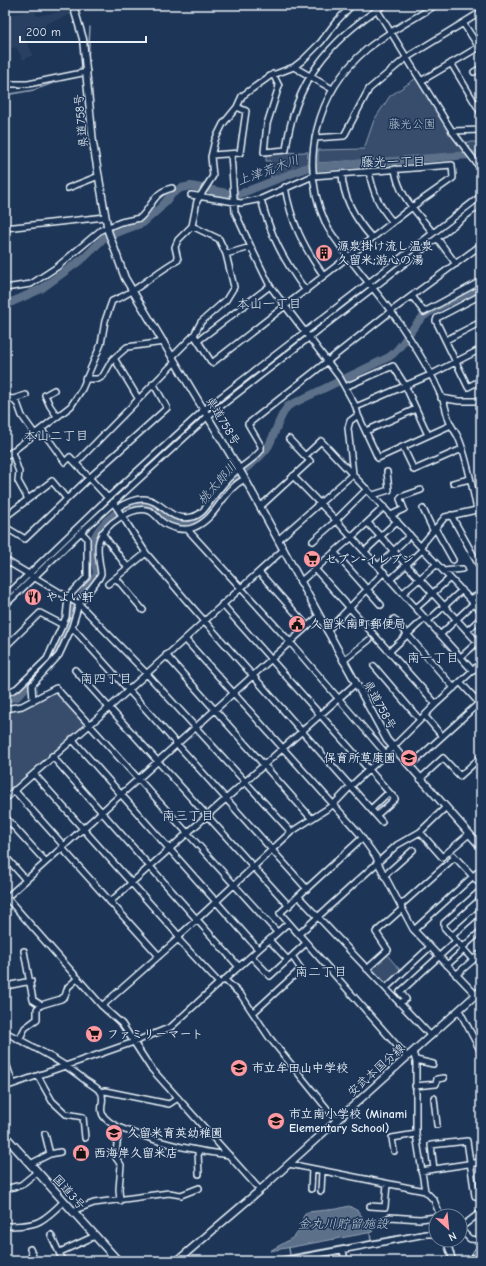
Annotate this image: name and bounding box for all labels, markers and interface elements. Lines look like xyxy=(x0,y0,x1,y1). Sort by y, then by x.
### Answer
scale bar xyxy=(20,18,146,44)
text: 200 m xyxy=(26,25,61,39)
street label: 県道758号 xyxy=(71,93,91,149)
park label: 藤光公園 xyxy=(388,117,436,131)
water label: 上津荒木川 xyxy=(235,152,301,188)
district label: 藤光一丁目 xyxy=(360,154,426,169)
place label: 源泉掛け流し温泉 久留米;游心の湯 xyxy=(337,239,433,267)
building icon: 源泉掛け流し温泉 久留米;游心の湯 xyxy=(314,243,334,263)
district label: 本山一丁目 xyxy=(236,296,302,311)
street label: 県道758号 xyxy=(203,394,243,448)
district label: 本山二丁目 xyxy=(23,428,89,443)
water label: 桃太郎川 xyxy=(194,458,240,508)
supermarket icon: セブン-イレブン xyxy=(302,549,322,569)
place label: セブン-イレブン xyxy=(325,552,414,566)
restaurant icon: やよい軒 xyxy=(23,587,43,607)
place label: やよい軒 xyxy=(46,590,94,604)
public building icon: 久留米南町郵便局 xyxy=(287,614,307,634)
place label: 久留米南町郵便局 xyxy=(310,617,406,631)
district label: 南一丁目 xyxy=(407,650,459,665)
district label: 南四丁目 xyxy=(80,671,132,686)
street label: 県道758号 xyxy=(361,678,399,732)
school or university icon: 保育所草康園 xyxy=(399,748,419,768)
place label: 保育所草康園 xyxy=(324,751,396,765)
district label: 南三丁目 xyxy=(162,808,214,823)
district label: 南二丁目 xyxy=(295,964,347,979)
supermarket icon: ファミリーマート xyxy=(84,1024,104,1044)
place label: ファミリーマート xyxy=(107,1027,203,1041)
street label: 安武本国分線 xyxy=(345,1041,407,1099)
school or university icon: 市立牟田山中学校 xyxy=(229,1058,249,1078)
place label: 市立牟田山中学校 xyxy=(252,1061,348,1075)
place label: 市立南小学校 (Minami Elementary School) xyxy=(289,1107,407,1135)
school or university icon: 市立南小学校 (Minami Elementary School) xyxy=(266,1111,286,1131)
school or university icon: 久留米育英幼稚園 xyxy=(104,1123,124,1143)
place label: 久留米育英幼稚園 xyxy=(127,1126,223,1140)
shop icon: 西海岸久留米店 xyxy=(71,1143,91,1163)
place label: 西海岸久留米店 xyxy=(94,1146,178,1160)
street label: 国道3号 xyxy=(50,1172,88,1212)
north arrow xyxy=(428,1208,468,1248)
water label: 金丸川貯留施設 xyxy=(297,1216,389,1231)
text: N xyxy=(446,1229,458,1244)

